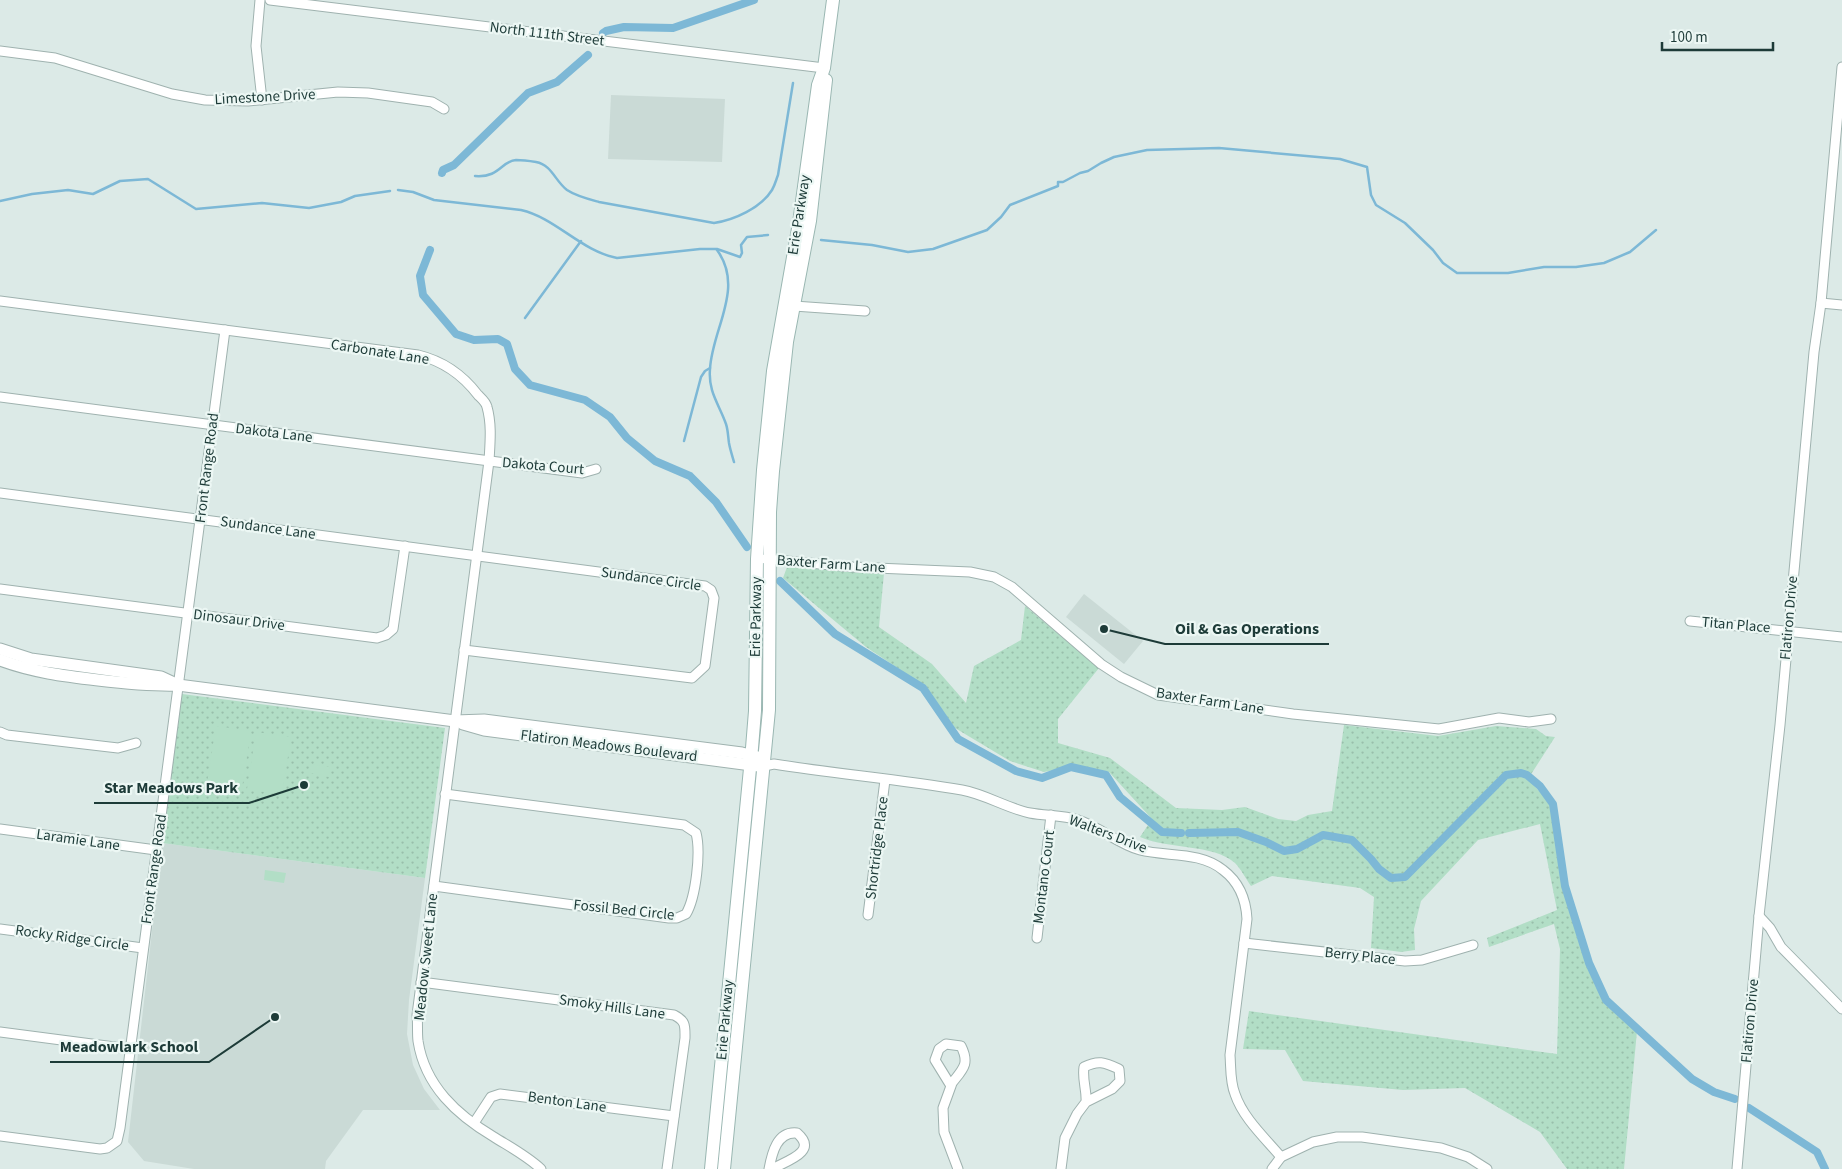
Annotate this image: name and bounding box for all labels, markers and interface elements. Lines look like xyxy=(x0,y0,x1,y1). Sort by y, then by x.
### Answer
street label: North 111th Street xyxy=(488,17,606,51)
scale bar xyxy=(1662,20,1773,52)
text: 100 m xyxy=(1670,27,1708,48)
street label: Limestone Drive xyxy=(214,84,316,110)
street label: Erie Parkway xyxy=(782,174,816,256)
street label: Carbonate Lane xyxy=(329,334,431,370)
street label: Front Range Road xyxy=(190,412,224,524)
street label: Dakota Lane xyxy=(234,418,314,448)
street label: Dakota Court xyxy=(501,452,585,480)
street label: Sundance Lane xyxy=(219,511,317,545)
street label: Baxter Farm Lane xyxy=(776,550,886,578)
street label: Sundance Circle xyxy=(600,562,702,596)
street label: Flatiron Drive xyxy=(1775,575,1803,661)
street label: Erie Parkway xyxy=(745,577,767,657)
street label: Dinosaur Drive xyxy=(192,604,286,636)
street label: Titan Place xyxy=(1701,612,1771,638)
callout: Oil & Gas Operations xyxy=(1165,613,1329,644)
text: Oil & Gas Operations xyxy=(1175,618,1319,640)
street label: Baxter Farm Lane xyxy=(1155,682,1265,720)
street label: Flatiron Meadows Boulevard xyxy=(519,725,699,767)
callout: Star Meadows Park xyxy=(94,772,249,803)
text: Star Meadows Park xyxy=(104,777,238,799)
street label: Shortridge Place xyxy=(860,795,894,901)
street label: Walters Drive xyxy=(1066,809,1150,859)
street label: Front Range Road xyxy=(136,813,172,925)
street label: Laramie Lane xyxy=(35,824,121,856)
street label: Montano Court xyxy=(1028,829,1060,925)
street label: Meadow Sweet Lane xyxy=(409,892,443,1022)
street label: Fossil Bed Circle xyxy=(572,894,676,926)
street label: Rocky Ridge Circle xyxy=(14,920,130,956)
street label: Berry Place xyxy=(1324,942,1396,970)
street label: Flatiron Drive xyxy=(1736,978,1764,1064)
street label: Erie Parkway xyxy=(711,979,739,1061)
street label: Smoky Hills Lane xyxy=(558,989,666,1025)
callout: Meadowlark School xyxy=(50,1031,209,1062)
text: Meadowlark School xyxy=(60,1036,199,1058)
street label: Benton Lane xyxy=(526,1086,608,1118)

